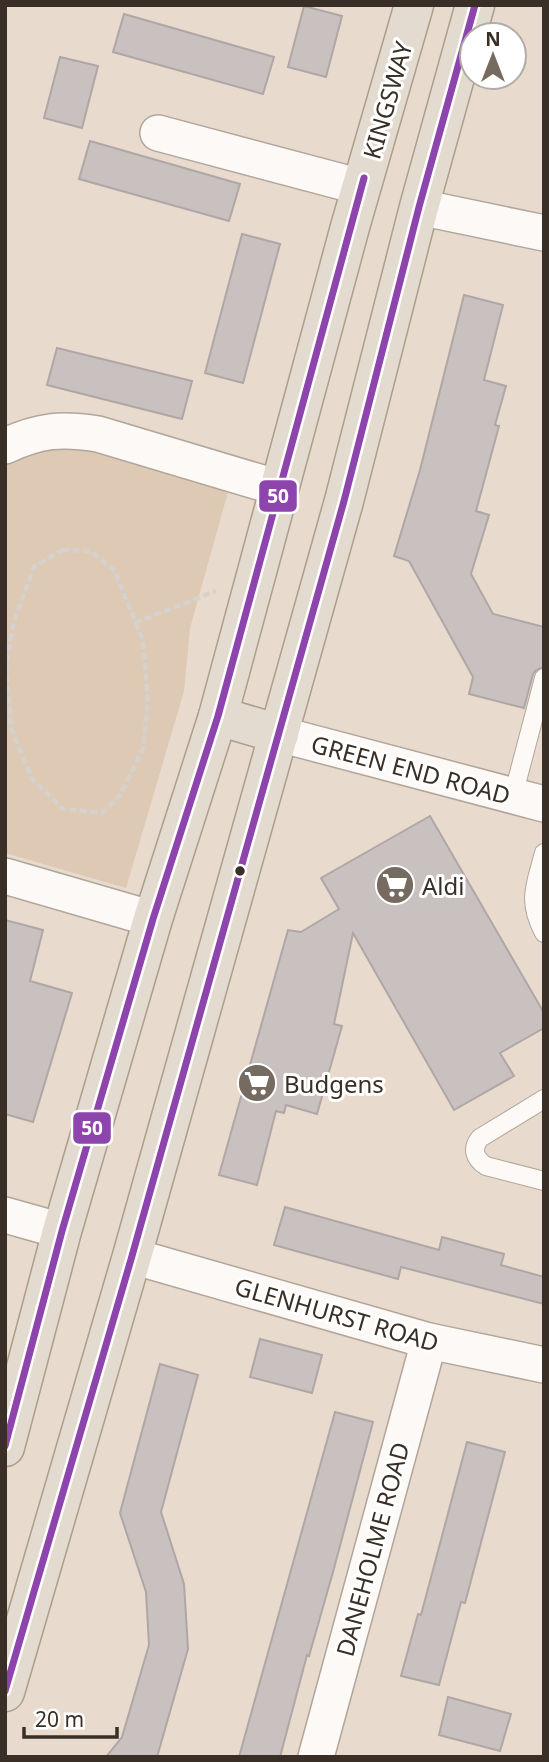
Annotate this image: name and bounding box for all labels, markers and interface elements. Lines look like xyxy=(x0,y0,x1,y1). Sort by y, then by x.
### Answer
north arrow xyxy=(458,21,528,91)
text: N xyxy=(485,26,501,52)
street label: KINGSWAY xyxy=(354,37,420,163)
line badge: 50 xyxy=(258,479,298,513)
text: 50 xyxy=(267,483,289,509)
street label: GREEN END ROAD xyxy=(308,727,514,811)
unlabelled marker xyxy=(233,864,247,878)
supermarket icon: Aldi xyxy=(374,864,416,906)
place label: Aldi xyxy=(422,869,464,902)
supermarket icon: Budgens xyxy=(236,1062,278,1104)
place label: Budgens xyxy=(284,1067,384,1100)
line badge: 50 xyxy=(72,1111,112,1145)
text: 50 xyxy=(81,1115,103,1141)
street label: GLENHURST ROAD xyxy=(231,1269,443,1359)
street label: DANEHOLME ROAD xyxy=(328,1438,416,1660)
scale bar xyxy=(24,1696,117,1740)
text: 20 m xyxy=(35,1705,84,1733)

